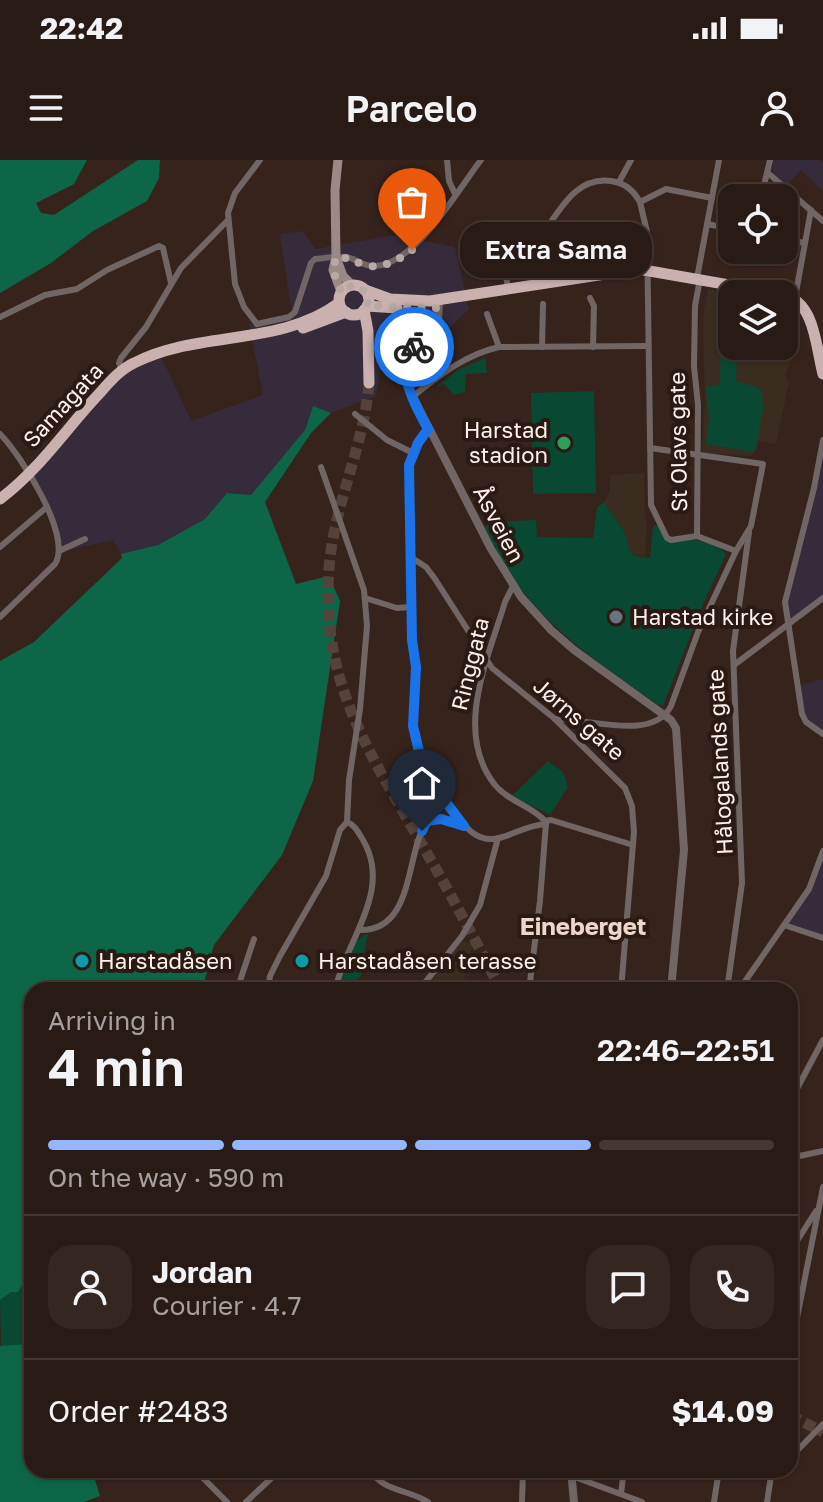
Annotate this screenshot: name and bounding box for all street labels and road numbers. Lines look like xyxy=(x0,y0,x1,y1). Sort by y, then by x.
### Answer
street label: Samagata xyxy=(17,357,108,452)
street label: St Olavs gate xyxy=(663,372,692,512)
street label: Åsveien xyxy=(468,481,531,567)
street label: Ringgata xyxy=(445,615,494,713)
street label: Hålogalands gate xyxy=(701,668,738,856)
street label: Jørns gate xyxy=(528,672,630,766)

